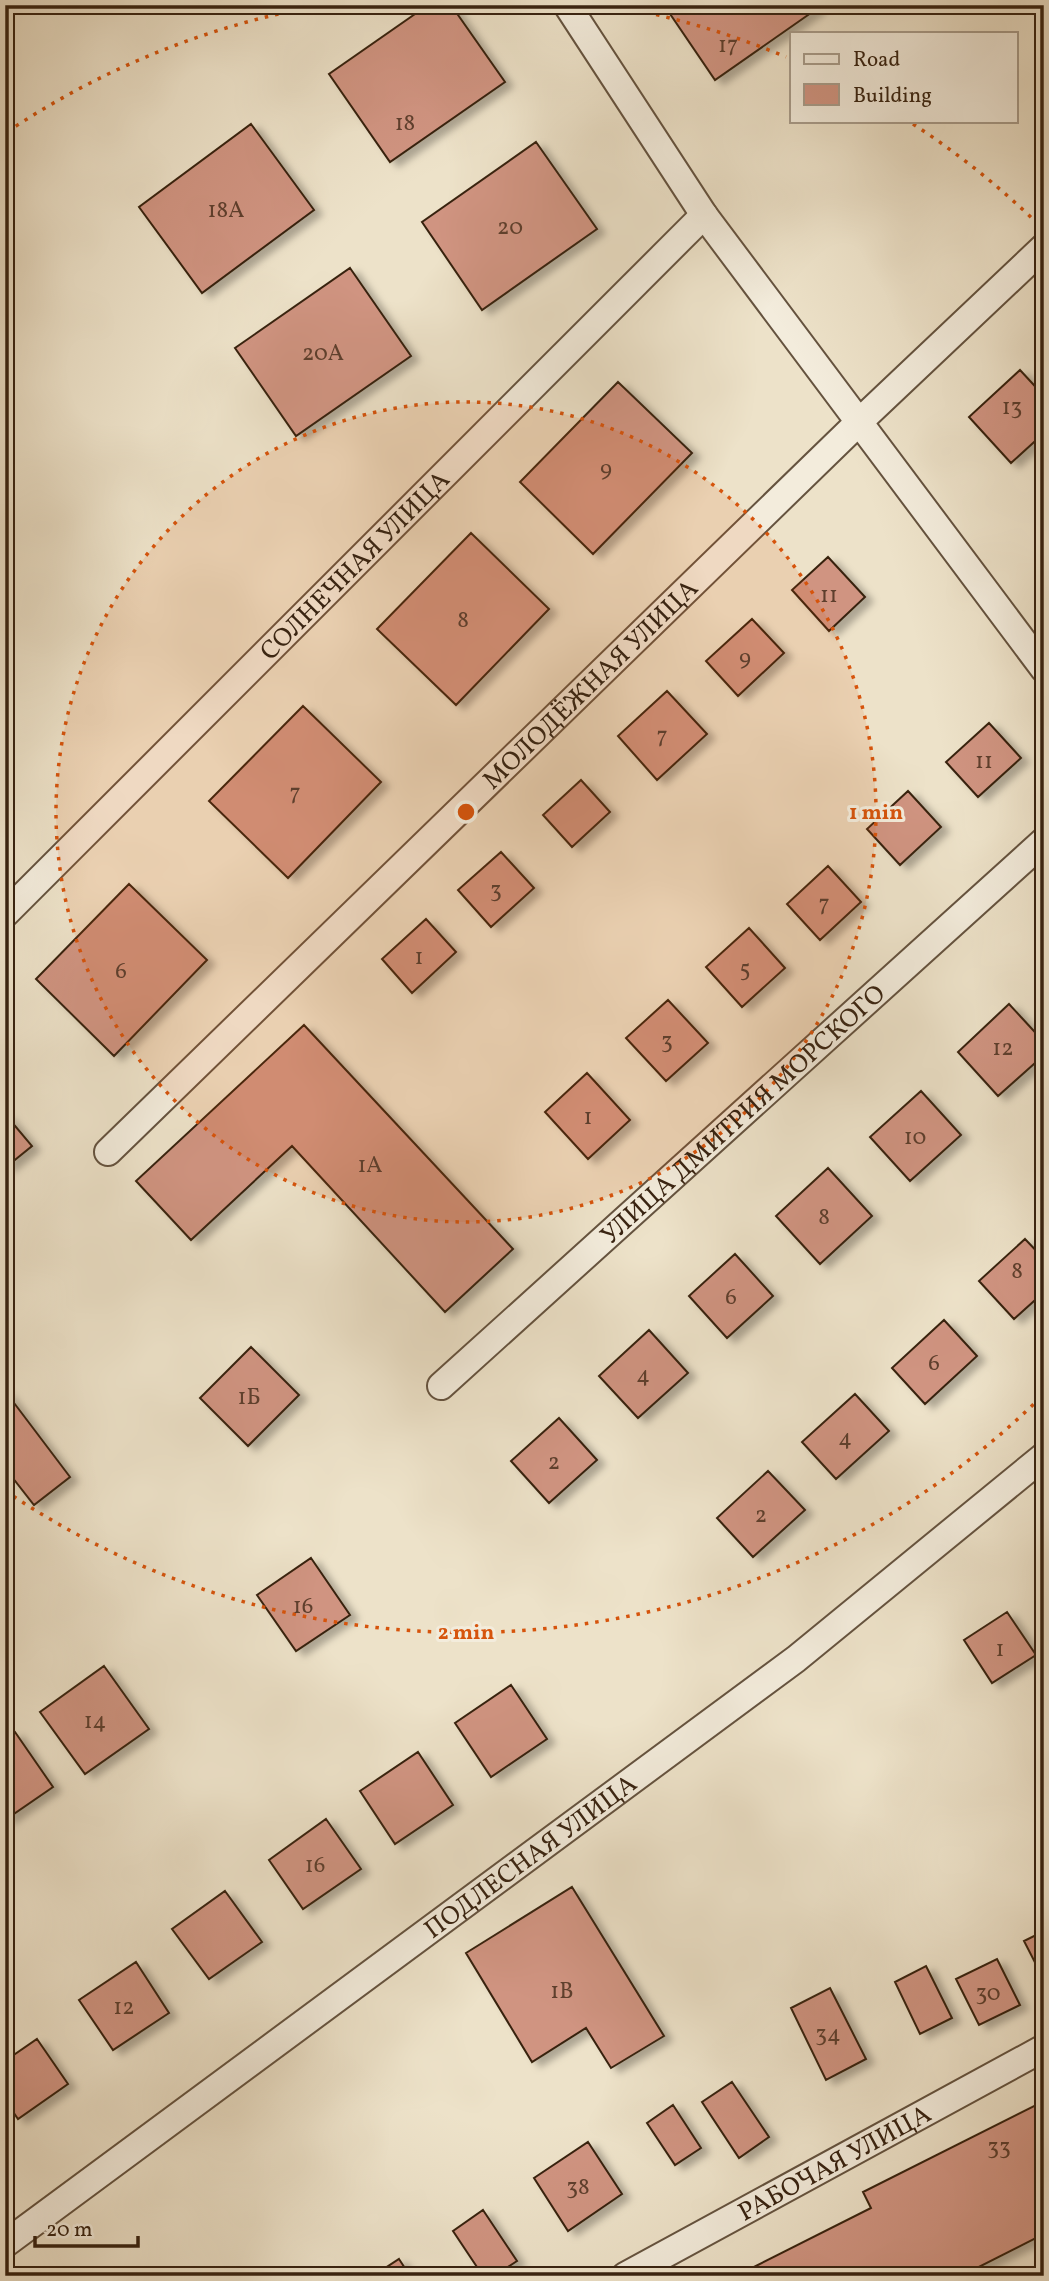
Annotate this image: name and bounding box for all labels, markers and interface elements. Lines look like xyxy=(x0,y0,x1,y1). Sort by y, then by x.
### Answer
house number: 17 xyxy=(718,30,738,62)
legend xyxy=(790,32,1018,122)
text: Road xyxy=(853,46,900,75)
text: Building xyxy=(853,82,932,111)
house number: 18 xyxy=(395,108,415,140)
house number: 18А xyxy=(208,195,244,227)
house number: 20 xyxy=(497,212,523,244)
house number: 20А xyxy=(302,338,344,370)
house number: 13 xyxy=(1002,392,1022,424)
house number: 9 xyxy=(600,454,612,486)
street label: СОЛНЕЧНАЯ УЛИЦА xyxy=(253,463,459,669)
street label: МОЛОДЁЖНАЯ УЛИЦА xyxy=(475,572,707,798)
house number: 11 xyxy=(820,580,838,612)
house number: 8 xyxy=(457,605,469,637)
house number: 9 xyxy=(739,643,751,675)
house number: 7 xyxy=(656,721,668,753)
house number: 11 xyxy=(975,746,993,778)
house number: 7 xyxy=(289,778,301,810)
text: 1 min xyxy=(849,799,903,828)
centre of rings xyxy=(454,800,478,824)
house number: 3 xyxy=(490,875,502,907)
house number: 7 xyxy=(818,889,830,921)
house number: 1 xyxy=(415,942,423,974)
house number: 5 xyxy=(739,954,751,986)
house number: 6 xyxy=(115,956,127,988)
street label: УЛИЦА ДМИТРИЯ МОРСКОГО xyxy=(593,977,894,1254)
house number: 3 xyxy=(661,1026,673,1058)
house number: 12 xyxy=(992,1033,1014,1065)
house number: 1 xyxy=(584,1102,592,1134)
house number: 10 xyxy=(904,1122,926,1154)
house number: 1А xyxy=(357,1150,383,1182)
house number: 8 xyxy=(818,1202,830,1234)
house number: 8 xyxy=(1011,1256,1023,1288)
house number: 6 xyxy=(725,1282,737,1314)
house number: 6 xyxy=(928,1348,940,1380)
house number: 4 xyxy=(636,1360,650,1392)
house number: 1Б xyxy=(237,1382,261,1414)
house number: 4 xyxy=(838,1423,852,1455)
house number: 2 xyxy=(548,1447,560,1479)
house number: 2 xyxy=(755,1500,767,1532)
house number: 16 xyxy=(293,1591,313,1623)
text: 2 min xyxy=(438,1619,494,1648)
house number: 1 xyxy=(996,1634,1004,1666)
house number: 14 xyxy=(84,1706,106,1738)
street label: ПОДЛЕСНАЯ УЛИЦА xyxy=(417,1767,645,1948)
house number: 16 xyxy=(305,1850,325,1882)
house number: 1В xyxy=(550,1976,574,2008)
house number: 30 xyxy=(975,1978,1001,2010)
house number: 12 xyxy=(113,1992,135,2024)
house number: 34 xyxy=(815,2019,841,2051)
street label: РАБОЧАЯ УЛИЦА xyxy=(732,2097,938,2231)
house number: 33 xyxy=(987,2132,1011,2164)
house number: 38 xyxy=(566,2172,590,2204)
scale bar xyxy=(35,2204,138,2248)
text: 20 m xyxy=(46,2216,92,2245)

